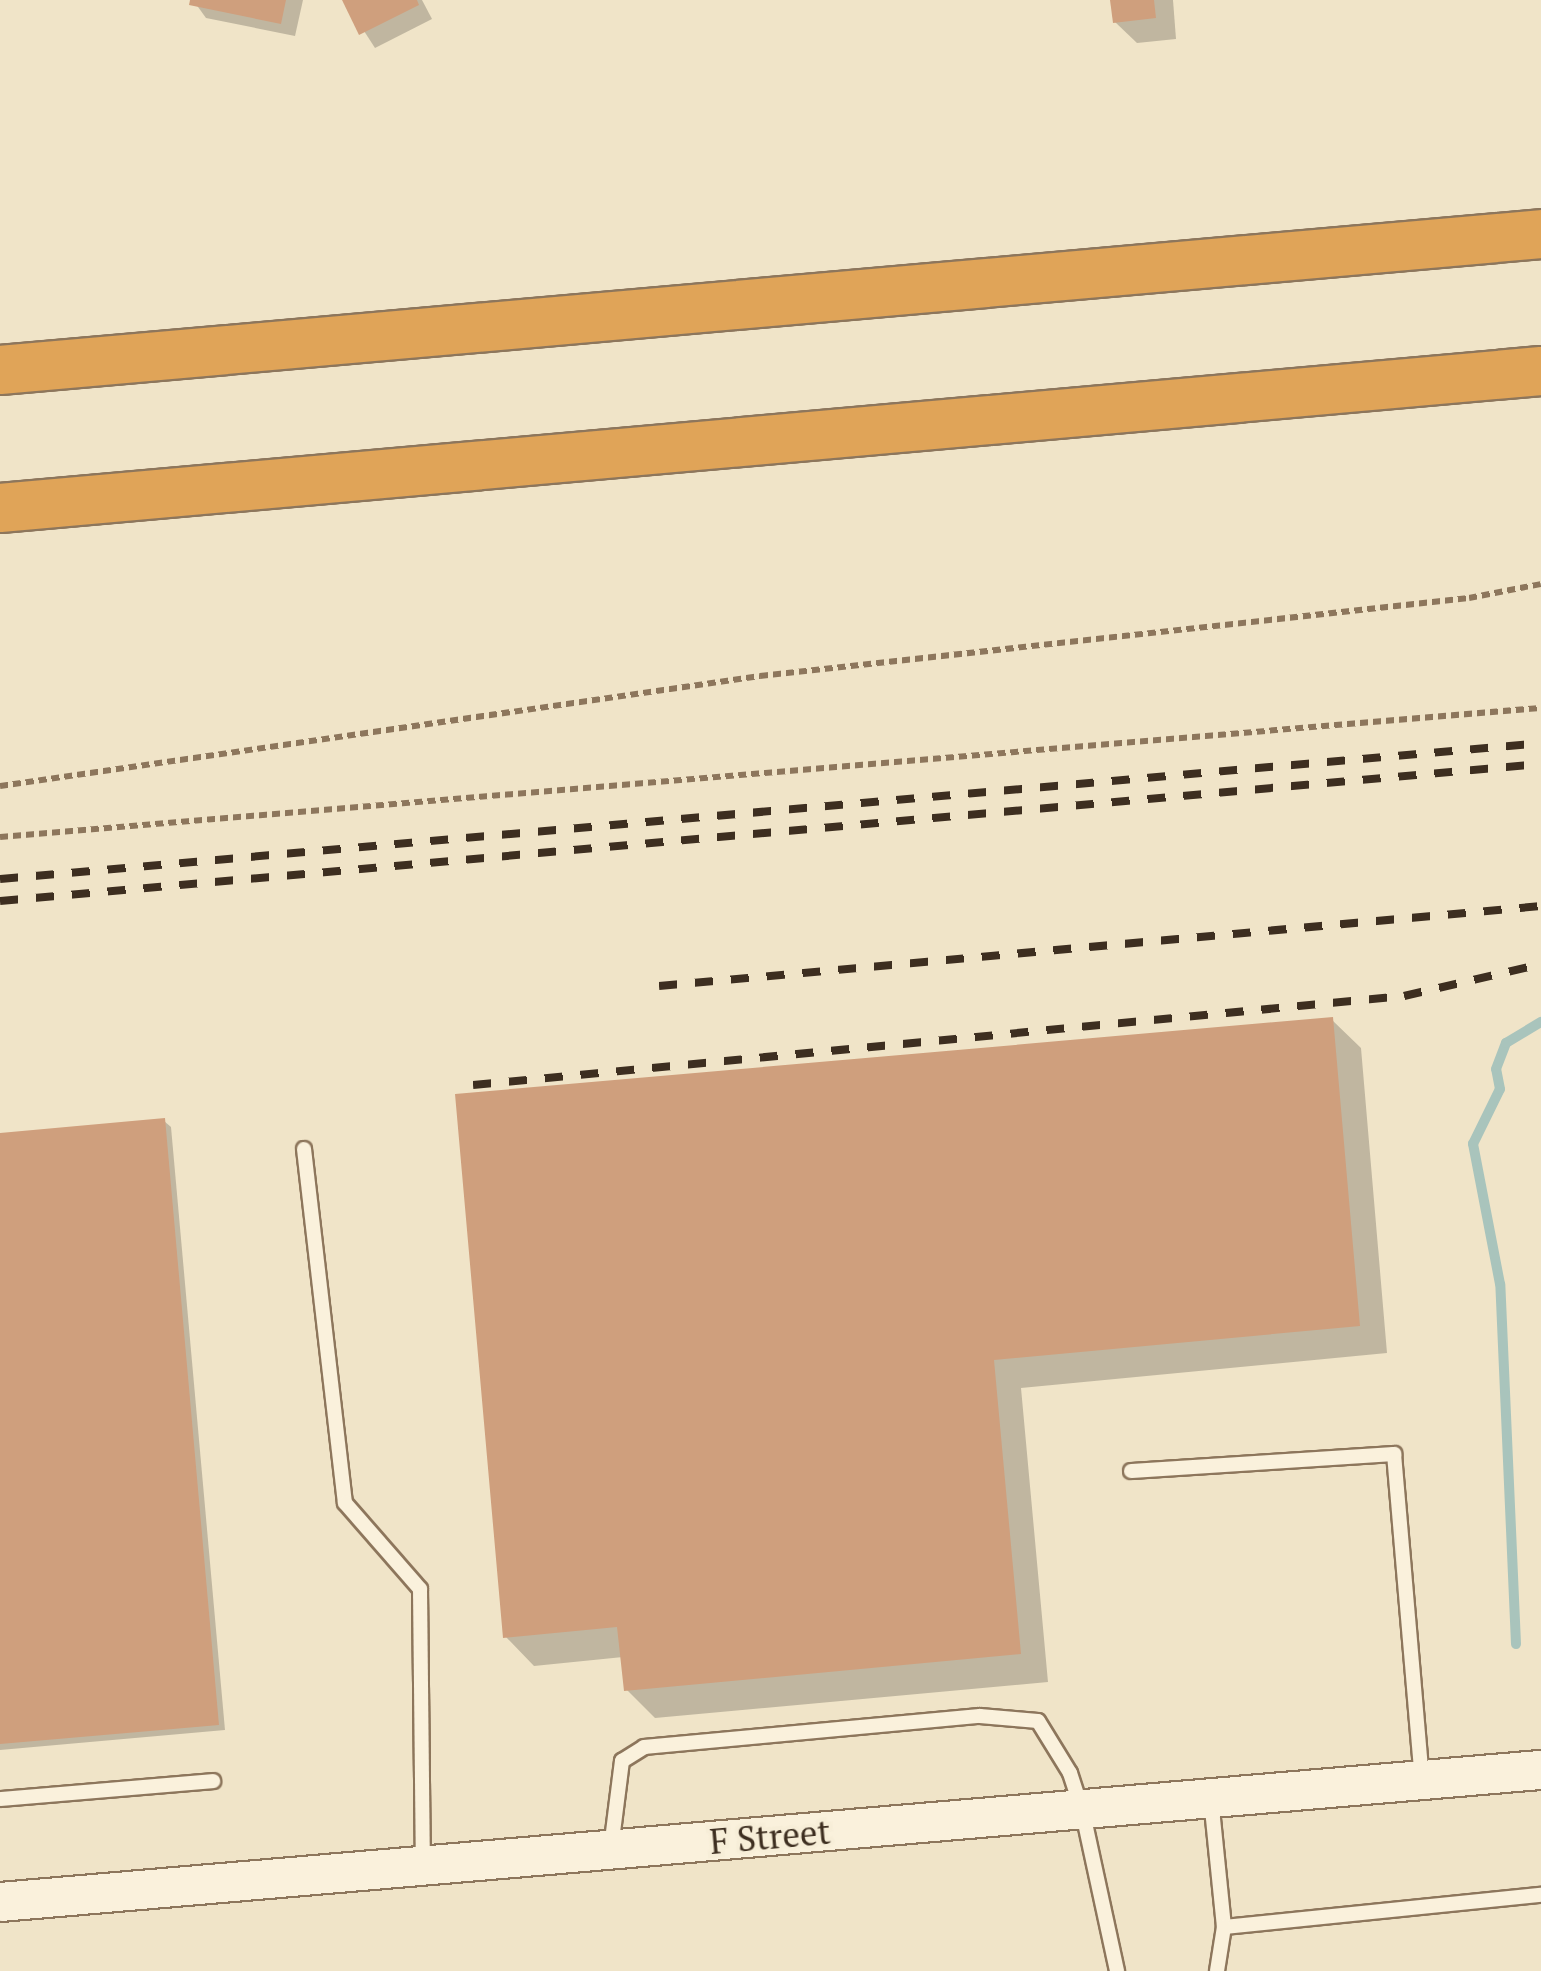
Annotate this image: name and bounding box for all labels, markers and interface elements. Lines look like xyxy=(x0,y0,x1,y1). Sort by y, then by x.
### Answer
street label: F Street xyxy=(708,1810,832,1862)

